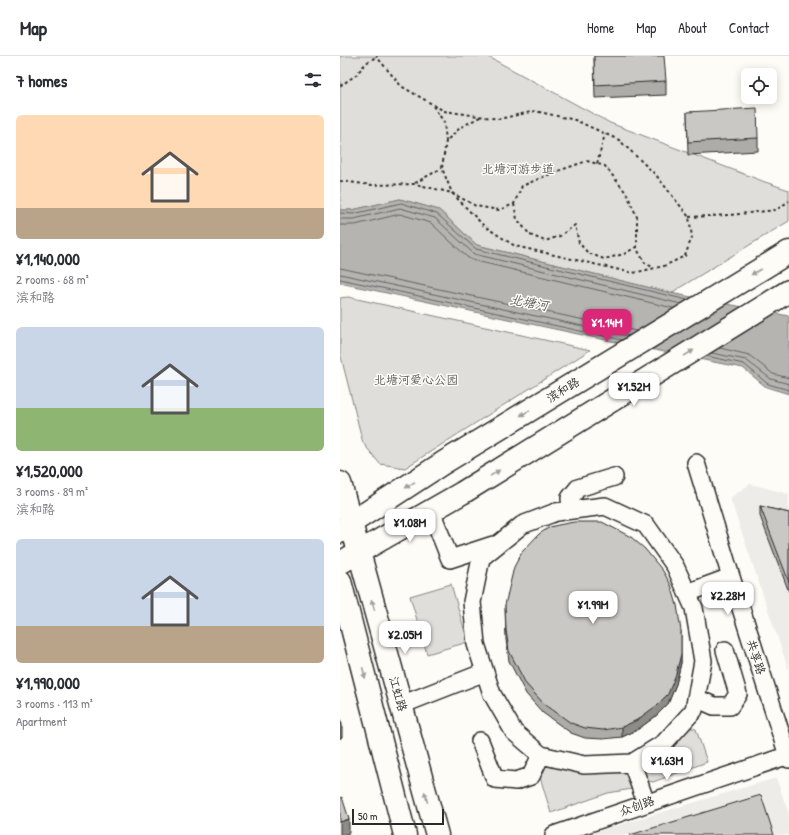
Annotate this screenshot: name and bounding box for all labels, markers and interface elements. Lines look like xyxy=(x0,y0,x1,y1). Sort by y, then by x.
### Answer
text: Map xyxy=(20,15,47,41)
text: Home xyxy=(587,18,614,37)
text: Map xyxy=(636,18,656,37)
text: About xyxy=(678,18,707,37)
text: Contact xyxy=(729,18,769,37)
map controls xyxy=(741,68,777,104)
button: locate xyxy=(741,68,777,104)
text: 7 homes xyxy=(16,69,67,92)
icon: filters xyxy=(302,69,324,91)
icon: home xyxy=(134,141,206,213)
park label: 北塘河游步道 xyxy=(482,160,554,177)
text: ¥1,140,000 xyxy=(16,247,80,270)
one-way arrow xyxy=(750,269,762,276)
text: 2 rooms · 68 m² xyxy=(16,270,89,288)
text: 滨和路 xyxy=(16,288,55,306)
water label: 北塘河 xyxy=(508,290,552,315)
pin: ¥1.14M xyxy=(574,309,640,343)
text: ¥1.14M xyxy=(592,313,622,331)
one-way arrow xyxy=(684,349,694,357)
icon: home xyxy=(134,353,206,425)
park label: 北塘河爱心公园 xyxy=(374,371,458,388)
street label: 滨和路 xyxy=(543,373,583,406)
pin: ¥1.52M xyxy=(601,373,667,407)
text: ¥1.52M xyxy=(618,377,650,395)
one-way arrow xyxy=(520,409,530,417)
text: ¥1,520,000 xyxy=(16,459,83,482)
one-way arrow xyxy=(489,469,501,476)
one-way arrow xyxy=(404,481,416,488)
text: 3 rooms · 89 m² xyxy=(16,482,88,500)
text: 滨和路 xyxy=(16,500,55,518)
pin: ¥1.08M xyxy=(377,509,443,543)
text: ¥1.08M xyxy=(394,513,426,531)
icon: home xyxy=(134,565,206,637)
pin: ¥2.28M xyxy=(695,582,761,616)
text: ¥2.28M xyxy=(711,586,745,604)
pin: ¥1.99M xyxy=(560,591,626,625)
text: ¥1.99M xyxy=(578,595,608,613)
one-way arrow xyxy=(370,598,376,610)
pin: ¥2.05M xyxy=(372,621,438,655)
text: ¥2.05M xyxy=(388,625,422,643)
street label: 共享路 xyxy=(743,637,770,677)
one-way arrow xyxy=(361,667,367,680)
text: ¥1,990,000 xyxy=(16,671,80,694)
street label: 江虹路 xyxy=(385,674,412,714)
text: 3 rooms · 113 m² xyxy=(16,694,93,712)
text: Apartment xyxy=(16,712,67,730)
pin: ¥1.63M xyxy=(634,747,700,781)
text: ¥1.63M xyxy=(651,751,683,769)
one-way arrow xyxy=(423,791,429,804)
street label: 众创路 xyxy=(617,792,657,819)
scale bar xyxy=(352,807,444,826)
text: 50 m xyxy=(358,809,378,823)

